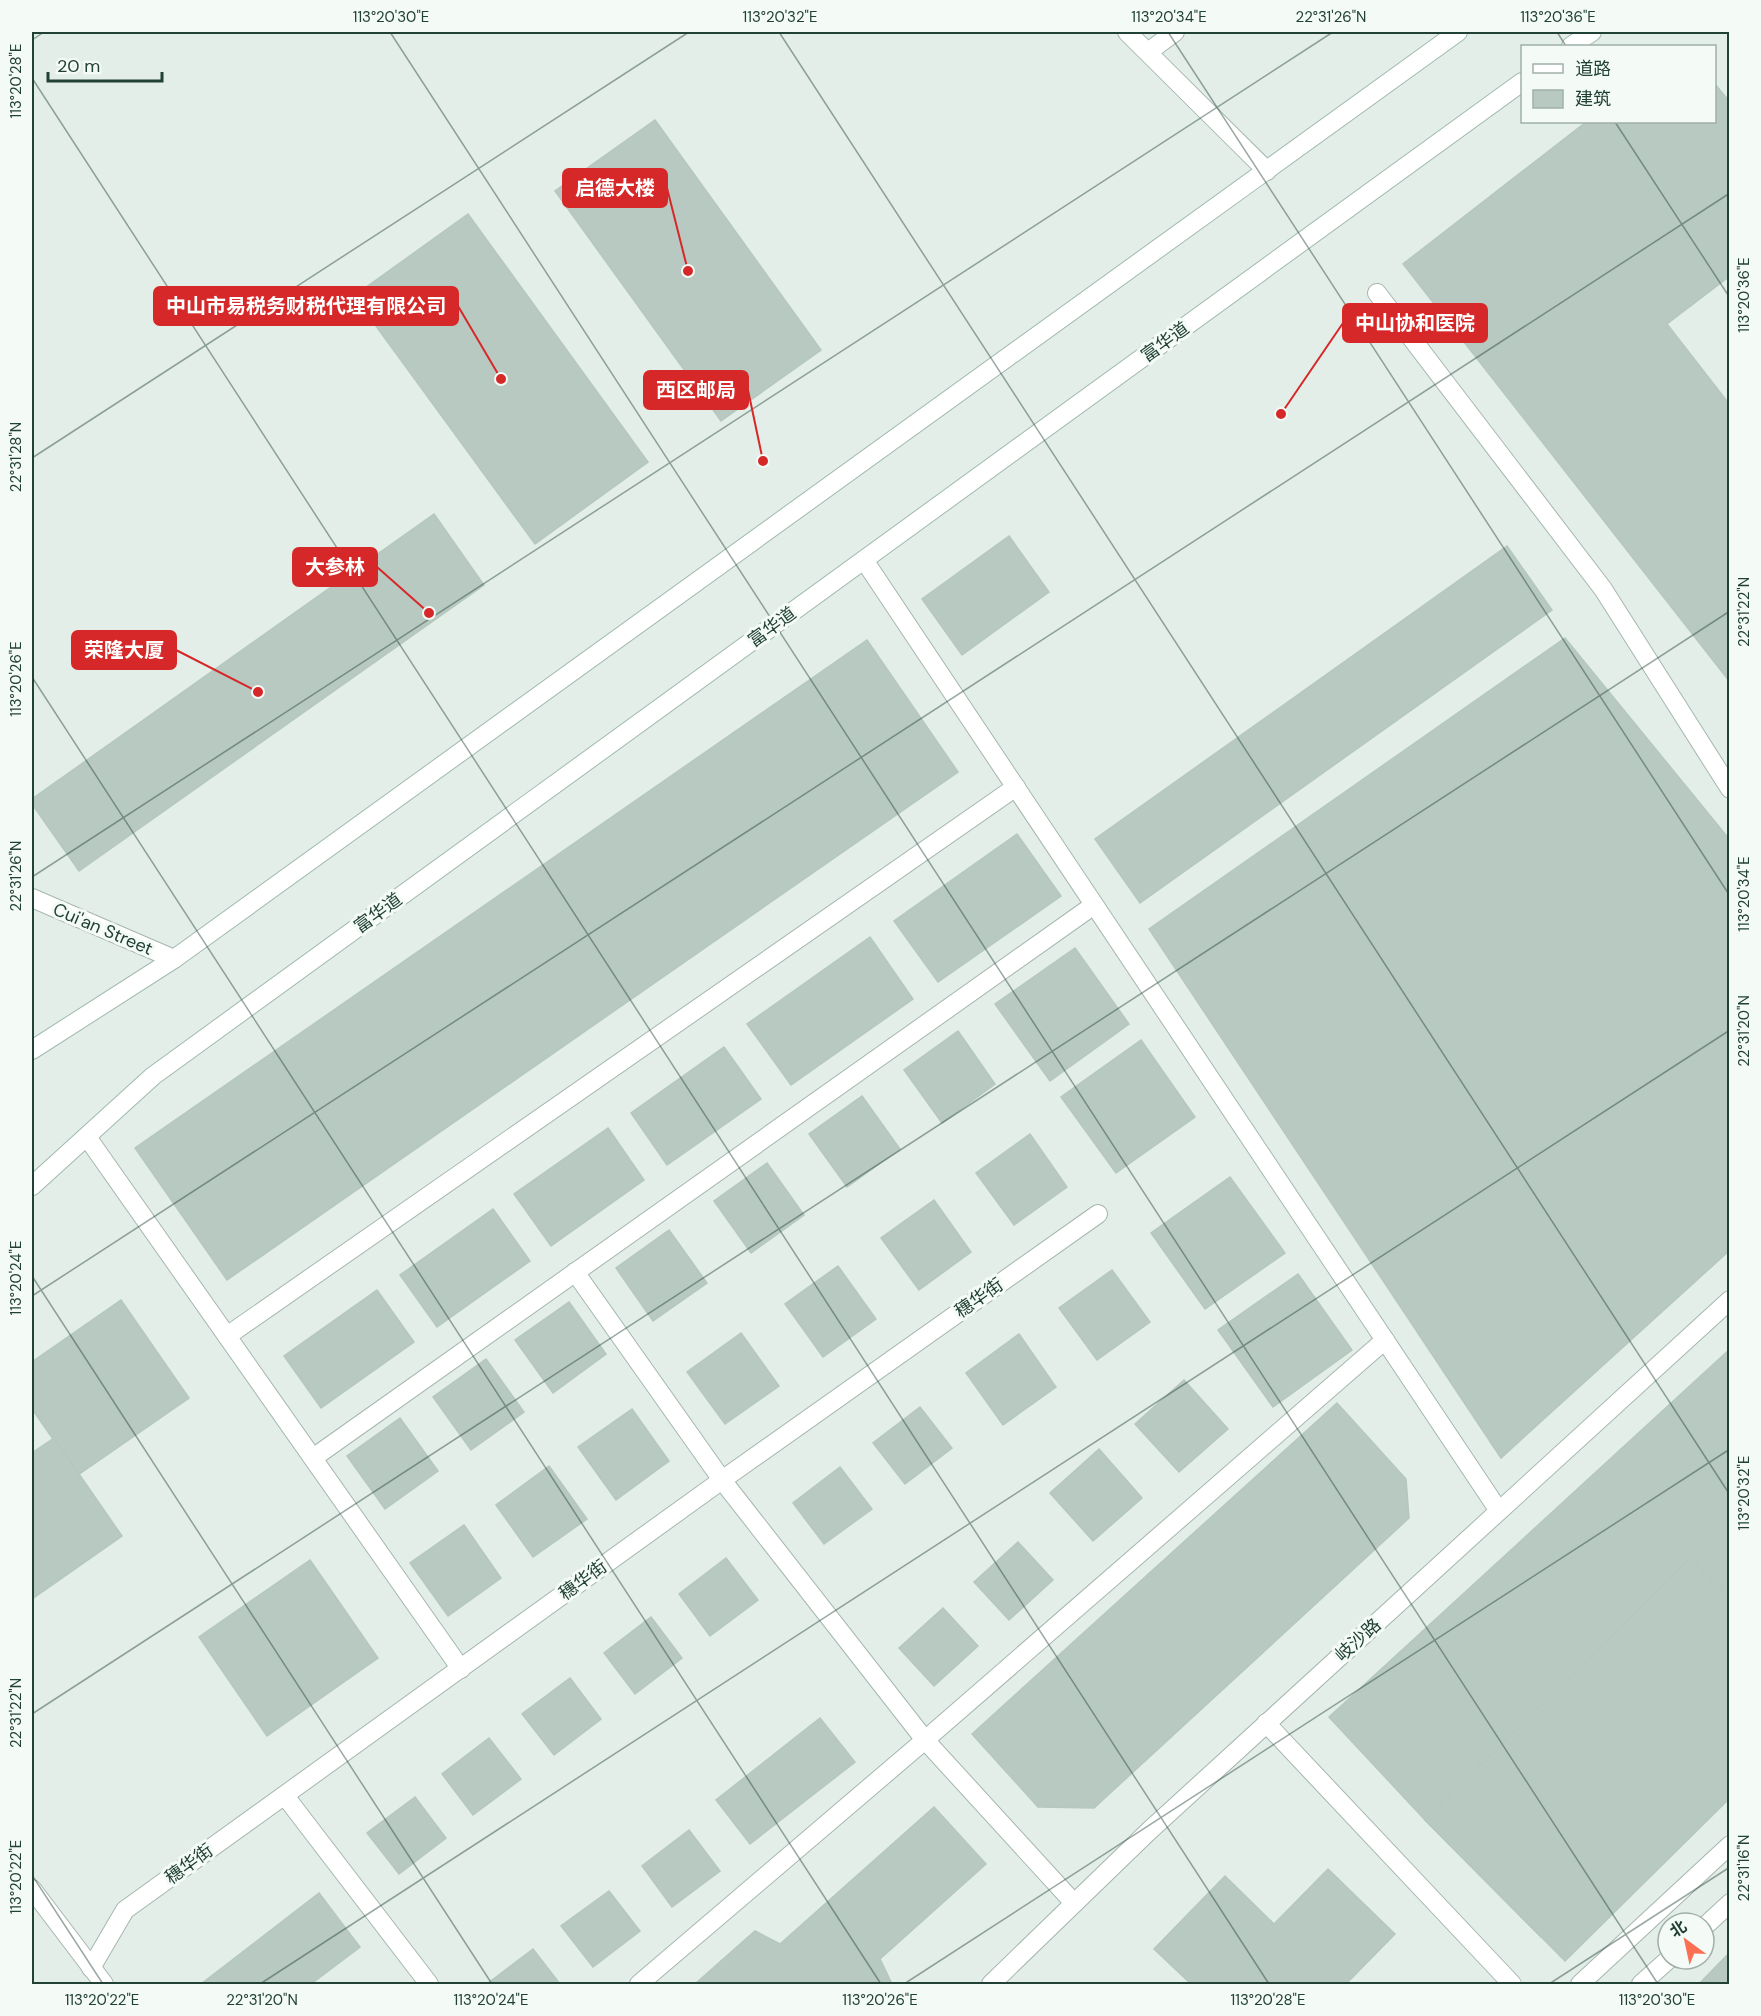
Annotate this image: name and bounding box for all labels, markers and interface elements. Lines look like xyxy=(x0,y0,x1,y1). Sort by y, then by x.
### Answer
text: 113°20'30"E xyxy=(353,7,429,27)
text: 113°20'32"E xyxy=(743,7,817,27)
text: 113°20'34"E xyxy=(1131,7,1207,27)
text: 22°31'26"N xyxy=(1296,7,1366,27)
text: 113°20'36"E xyxy=(1520,7,1596,27)
text: 113°20'28"E xyxy=(6,44,26,118)
scale bar xyxy=(48,45,162,83)
legend xyxy=(1521,45,1716,123)
text: 20 m xyxy=(57,54,100,78)
text: 道路 xyxy=(1575,57,1611,81)
text: 建筑 xyxy=(1575,87,1611,111)
callout: 启德大楼 xyxy=(563,169,667,207)
text: 启德大楼 xyxy=(575,175,655,201)
text: 113°20'36"E xyxy=(1734,257,1754,333)
callout: 中山市易税务财税代理有限公司 xyxy=(154,287,458,325)
text: 中山市易税务财税代理有限公司 xyxy=(166,293,446,319)
callout: 中山协和医院 xyxy=(1343,304,1487,342)
text: 中山协和医院 xyxy=(1355,310,1475,336)
street label: 富华道 xyxy=(1136,316,1194,368)
callout: 西区邮局 xyxy=(644,371,748,409)
text: 西区邮局 xyxy=(656,377,736,403)
text: 22°31'28"N xyxy=(6,422,26,492)
callout: 大参林 xyxy=(293,548,377,586)
text: 大参林 xyxy=(305,554,365,580)
text: 22°31'22"N xyxy=(1734,577,1754,647)
street label: 富华道 xyxy=(743,601,801,653)
callout: 荣隆大厦 xyxy=(72,631,176,669)
text: 荣隆大厦 xyxy=(84,637,164,663)
text: 113°20'26"E xyxy=(6,641,26,717)
text: 22°31'26"N xyxy=(6,841,26,911)
text: 113°20'34"E xyxy=(1734,856,1754,932)
street label: 富华道 xyxy=(349,887,407,939)
street label: Cui'an Street xyxy=(49,897,157,961)
text: 22°31'20"N xyxy=(1734,995,1754,1067)
text: 113°20'24"E xyxy=(6,1241,26,1315)
street label: 穗华街 xyxy=(950,1273,1008,1323)
text: 113°20'32"E xyxy=(1734,1456,1754,1530)
street label: 穗华街 xyxy=(554,1554,612,1606)
street label: 岐沙路 xyxy=(1330,1613,1386,1667)
text: 22°31'22"N xyxy=(6,1678,26,1748)
text: 22°31'16"N xyxy=(1734,1835,1754,1901)
street label: 穗华街 xyxy=(160,1838,218,1890)
text: 113°20'22"E xyxy=(6,1840,26,1914)
north arrow xyxy=(1656,1911,1716,1971)
text: 北 xyxy=(1666,1916,1691,1942)
text: 113°20'22"E xyxy=(65,1990,139,2010)
text: 22°31'20"N xyxy=(226,1990,298,2010)
text: 113°20'24"E xyxy=(454,1990,528,2010)
text: 113°20'26"E xyxy=(842,1990,918,2010)
text: 113°20'28"E xyxy=(1231,1990,1305,2010)
text: 113°20'30"E xyxy=(1619,1990,1695,2010)

